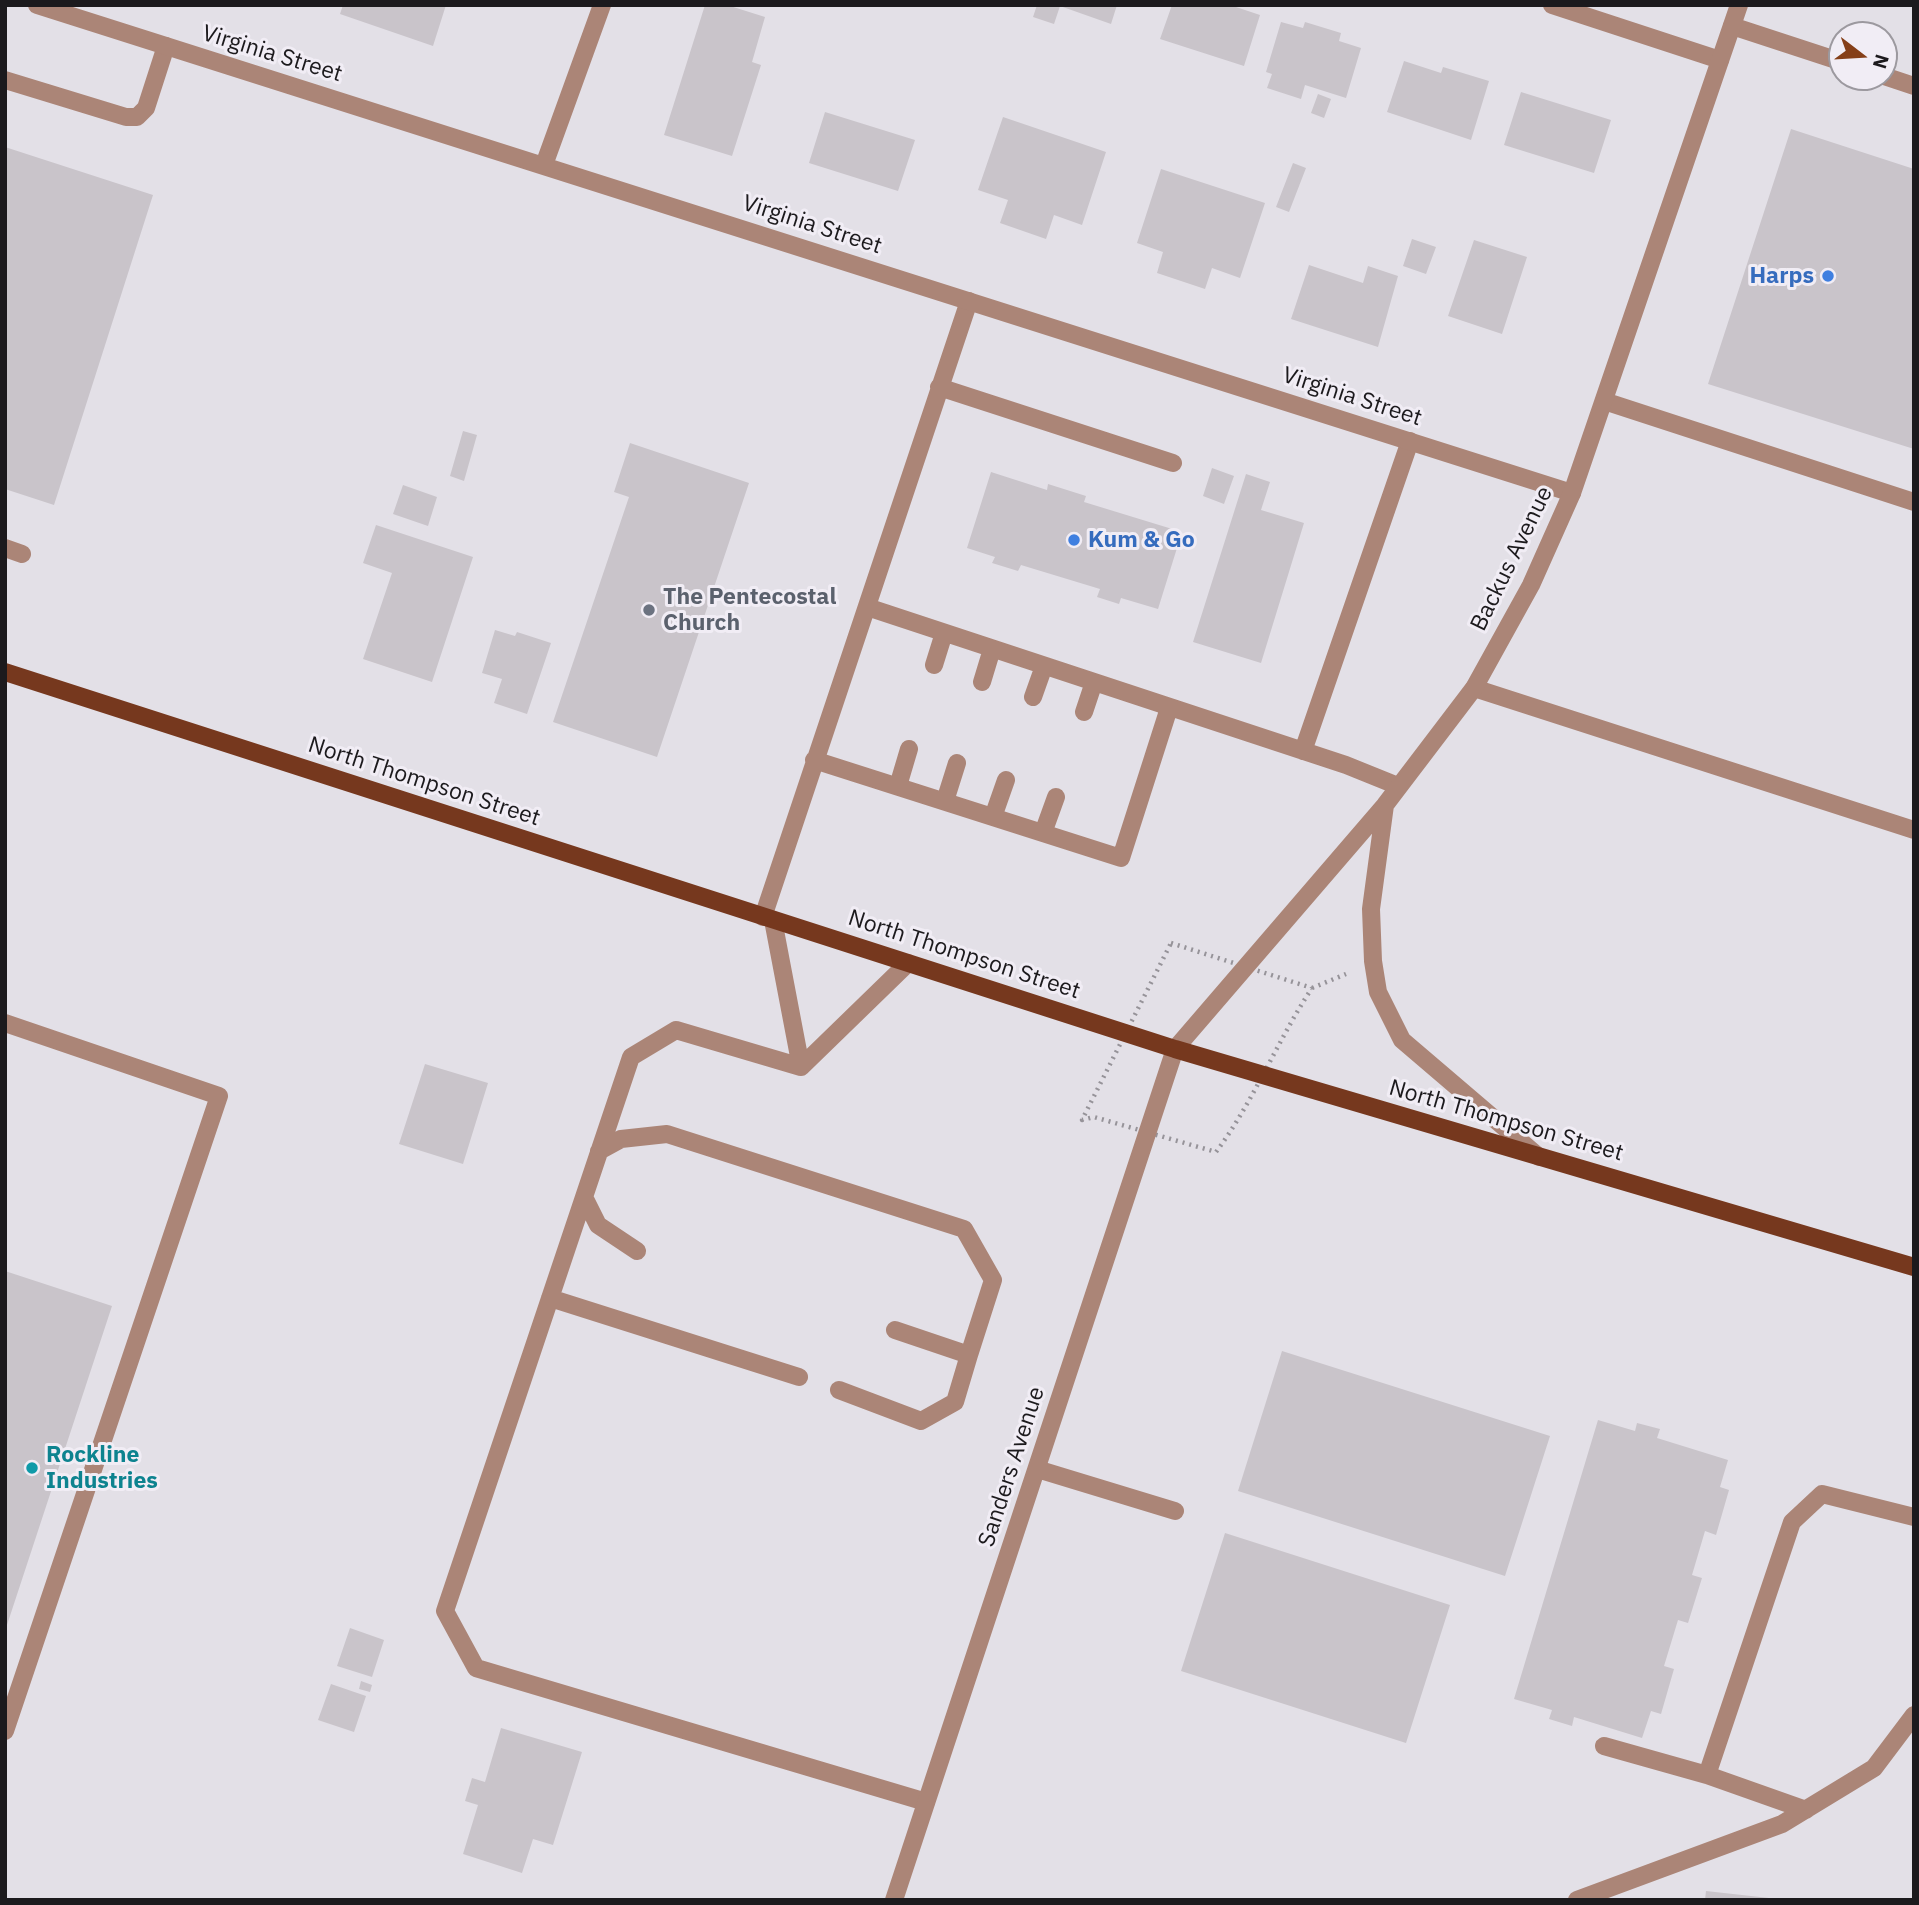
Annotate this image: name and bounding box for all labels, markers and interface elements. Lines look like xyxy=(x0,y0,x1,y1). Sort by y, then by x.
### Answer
street label: Virginia Street xyxy=(199,20,345,88)
north arrow xyxy=(1828,21,1898,91)
text: N xyxy=(1868,51,1895,72)
street label: Virginia Street xyxy=(739,189,885,261)
place label: Harps xyxy=(1749,262,1814,290)
marker: Harps xyxy=(1820,268,1836,284)
street label: Virginia Street xyxy=(1279,361,1425,433)
street label: Backus Avenue xyxy=(1465,482,1559,636)
place label: Kum & Go xyxy=(1088,526,1195,554)
marker: Kum & Go xyxy=(1066,532,1082,548)
place label: The Pentecostal Church xyxy=(663,583,836,637)
marker: The Pentecostal Church xyxy=(641,602,657,618)
street label: North Thompson Street xyxy=(304,731,544,833)
street label: North Thompson Street xyxy=(844,904,1084,1006)
street label: North Thompson Street xyxy=(1386,1074,1626,1168)
street label: Sanders Avenue xyxy=(973,1384,1051,1550)
place label: Rockline Industries xyxy=(46,1441,158,1495)
marker: Rockline Industries xyxy=(24,1460,40,1476)

